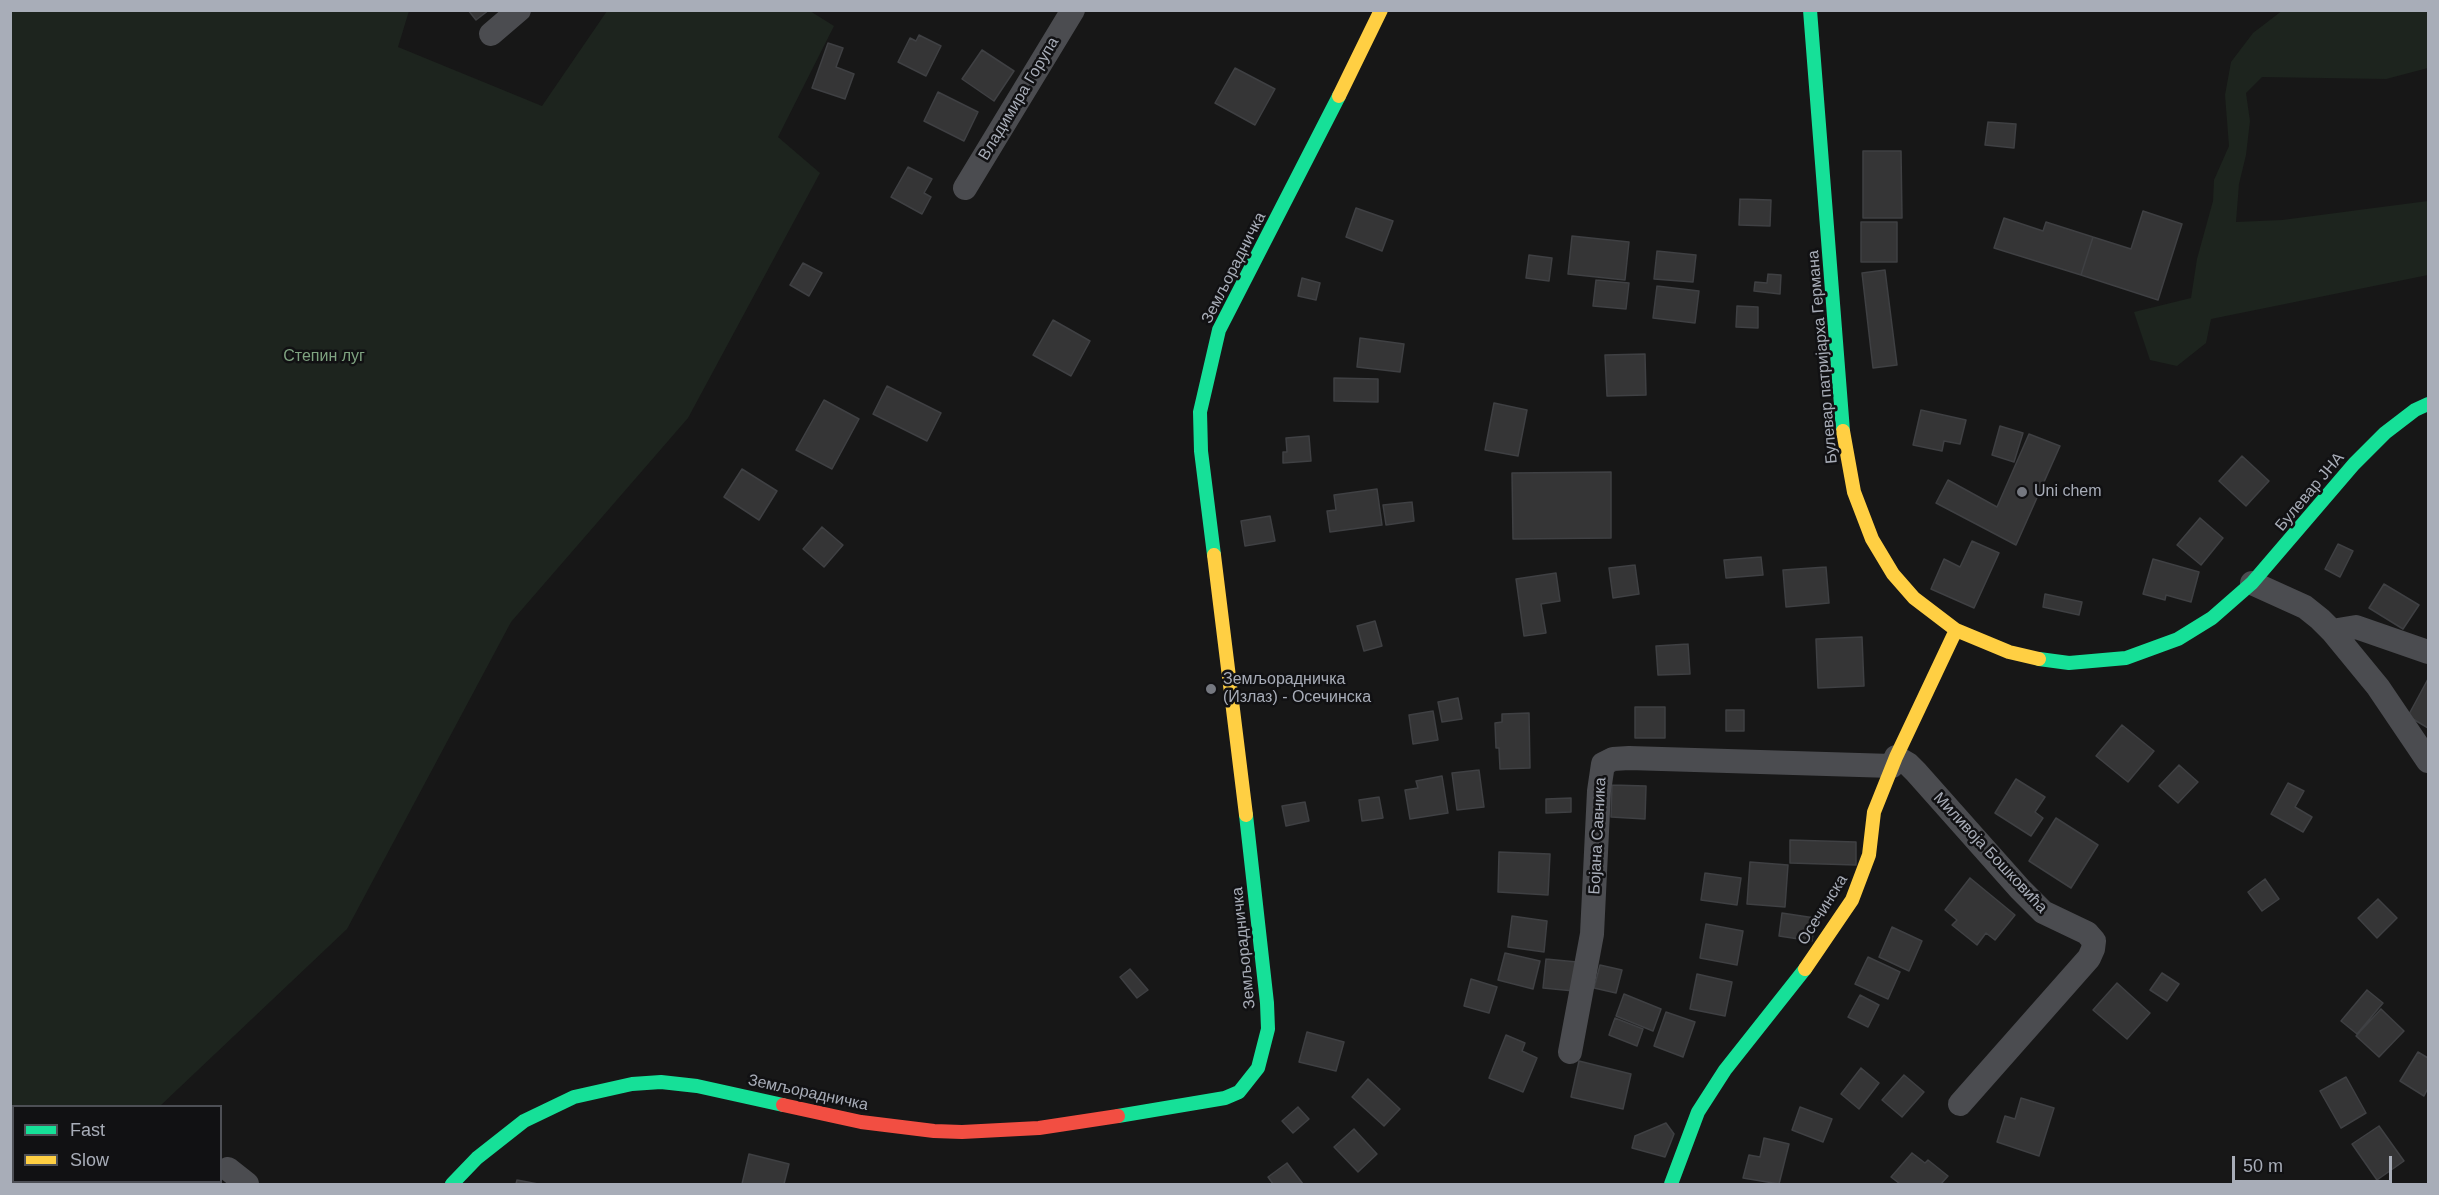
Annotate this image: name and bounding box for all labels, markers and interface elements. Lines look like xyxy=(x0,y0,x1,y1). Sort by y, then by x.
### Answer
street label: Владимира Горупа xyxy=(975,34,1063,164)
street label: Земљорадничка xyxy=(1198,209,1270,327)
street label: Булевар патријарха Германа xyxy=(1804,249,1842,465)
park label: Степин луг xyxy=(283,347,365,367)
street label: Булевар ЈНА xyxy=(2272,449,2348,535)
place label: Uni chem xyxy=(2034,482,2102,502)
marker: Uni chem xyxy=(2015,485,2029,499)
place label: Земљорадничка (Излаз) - Осечинска xyxy=(1223,670,1371,708)
marker: Земљорадничка (Излаз) - Осечинска xyxy=(1204,682,1218,696)
street label: Бојана Савника xyxy=(1585,777,1611,895)
street label: Миливоја Бошковића xyxy=(1929,789,2051,917)
street label: Осечинска xyxy=(1794,871,1852,949)
street label: Земљорадничка xyxy=(1228,886,1260,1010)
street label: Земљорадничка xyxy=(746,1071,870,1115)
legend xyxy=(12,1105,222,1183)
text: Fast xyxy=(70,1120,105,1140)
scale bar xyxy=(2235,1144,2396,1182)
text: Slow xyxy=(70,1150,109,1170)
text: 50 m xyxy=(2243,1156,2283,1176)

